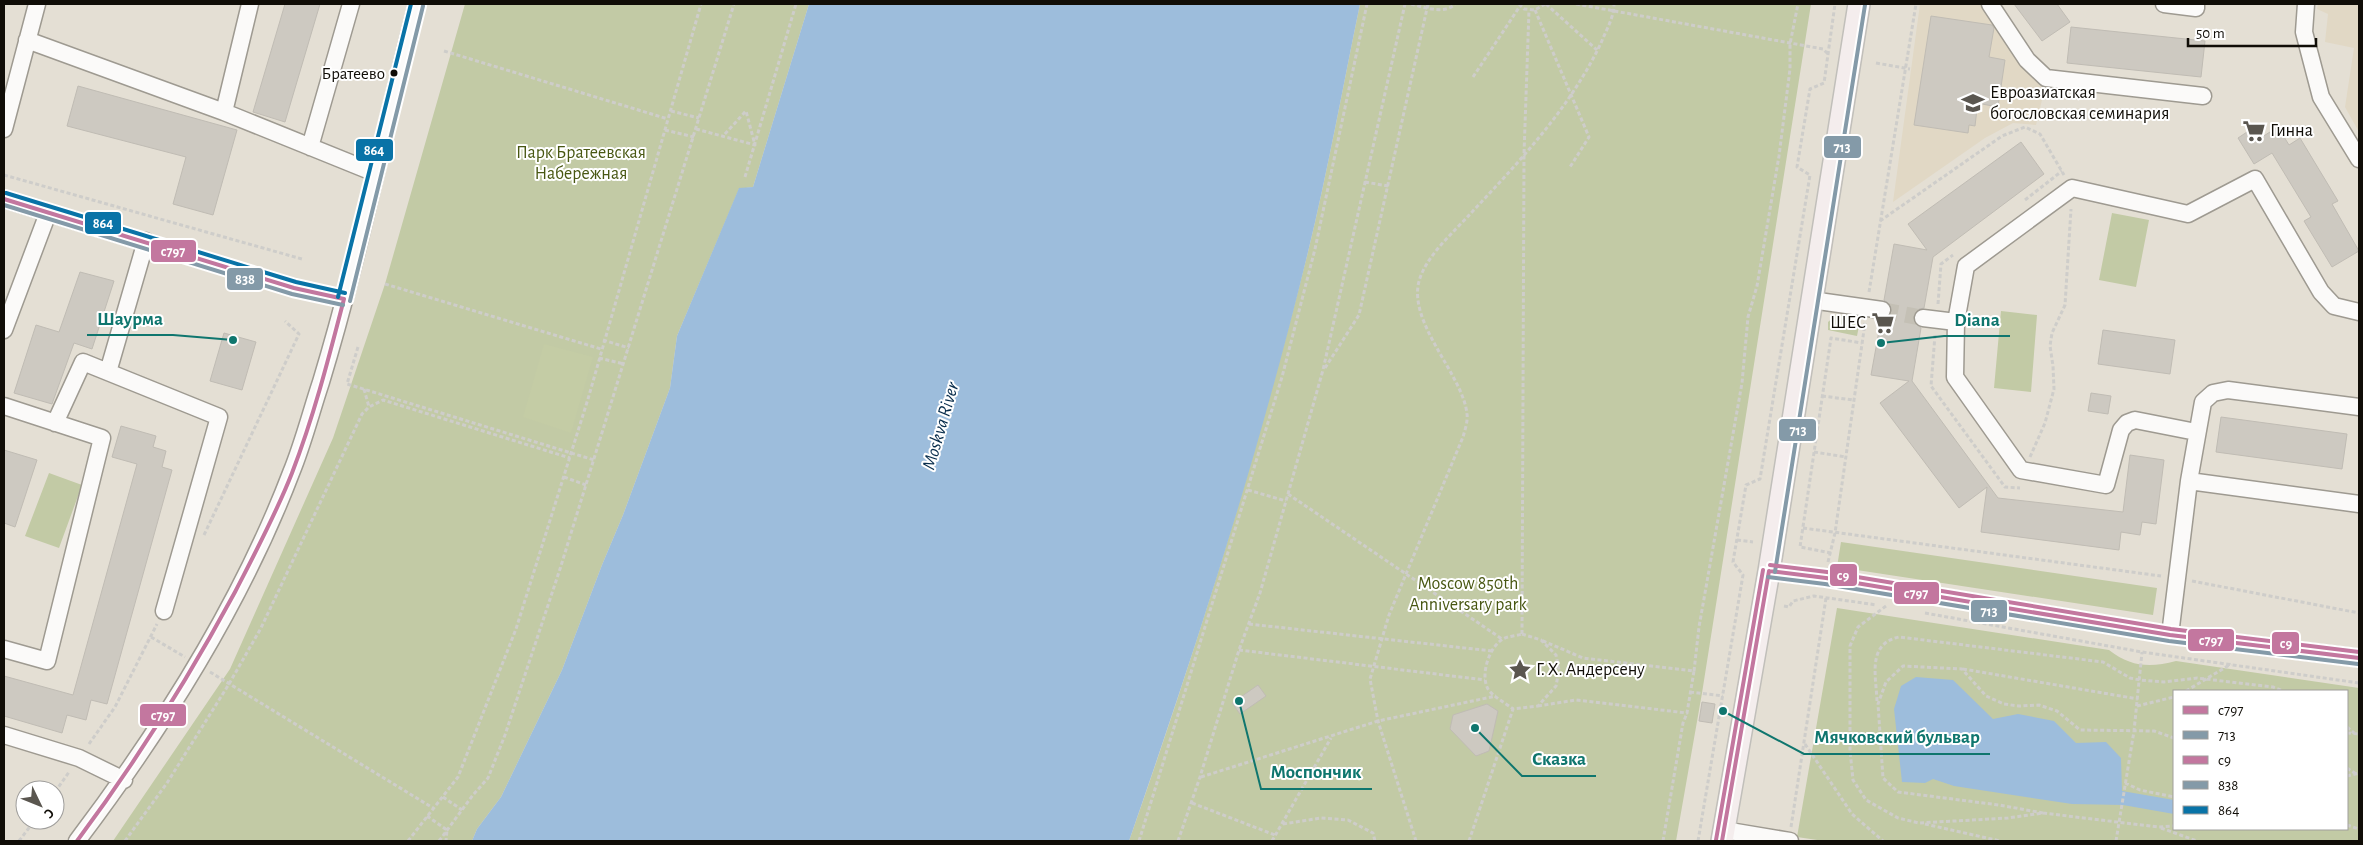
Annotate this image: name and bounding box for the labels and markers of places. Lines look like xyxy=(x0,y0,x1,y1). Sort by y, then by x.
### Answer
place label: Братеево xyxy=(321,65,385,82)
marker: Братеево xyxy=(389,68,399,78)
place label: Евроазиатская богословская семинария xyxy=(1990,84,2169,123)
school or university icon: Евроазиатская богословская семинария xyxy=(1960,90,1986,116)
supermarket icon: Гинна xyxy=(2241,118,2267,144)
place label: Гинна xyxy=(2270,122,2313,140)
callout: Шаурма xyxy=(87,301,173,335)
callout: Diana xyxy=(1944,302,2010,336)
supermarket icon: ШЕС xyxy=(1870,310,1896,336)
place label: ШЕС xyxy=(1830,314,1866,332)
place icon: Г. Х. Андерсену xyxy=(1507,657,1533,683)
place label: Г. Х. Андерсену xyxy=(1536,661,1645,679)
callout: Мячковский бульвар xyxy=(1804,720,1990,754)
callout: Сказка xyxy=(1522,742,1596,776)
callout: Моспончик xyxy=(1261,755,1372,789)

